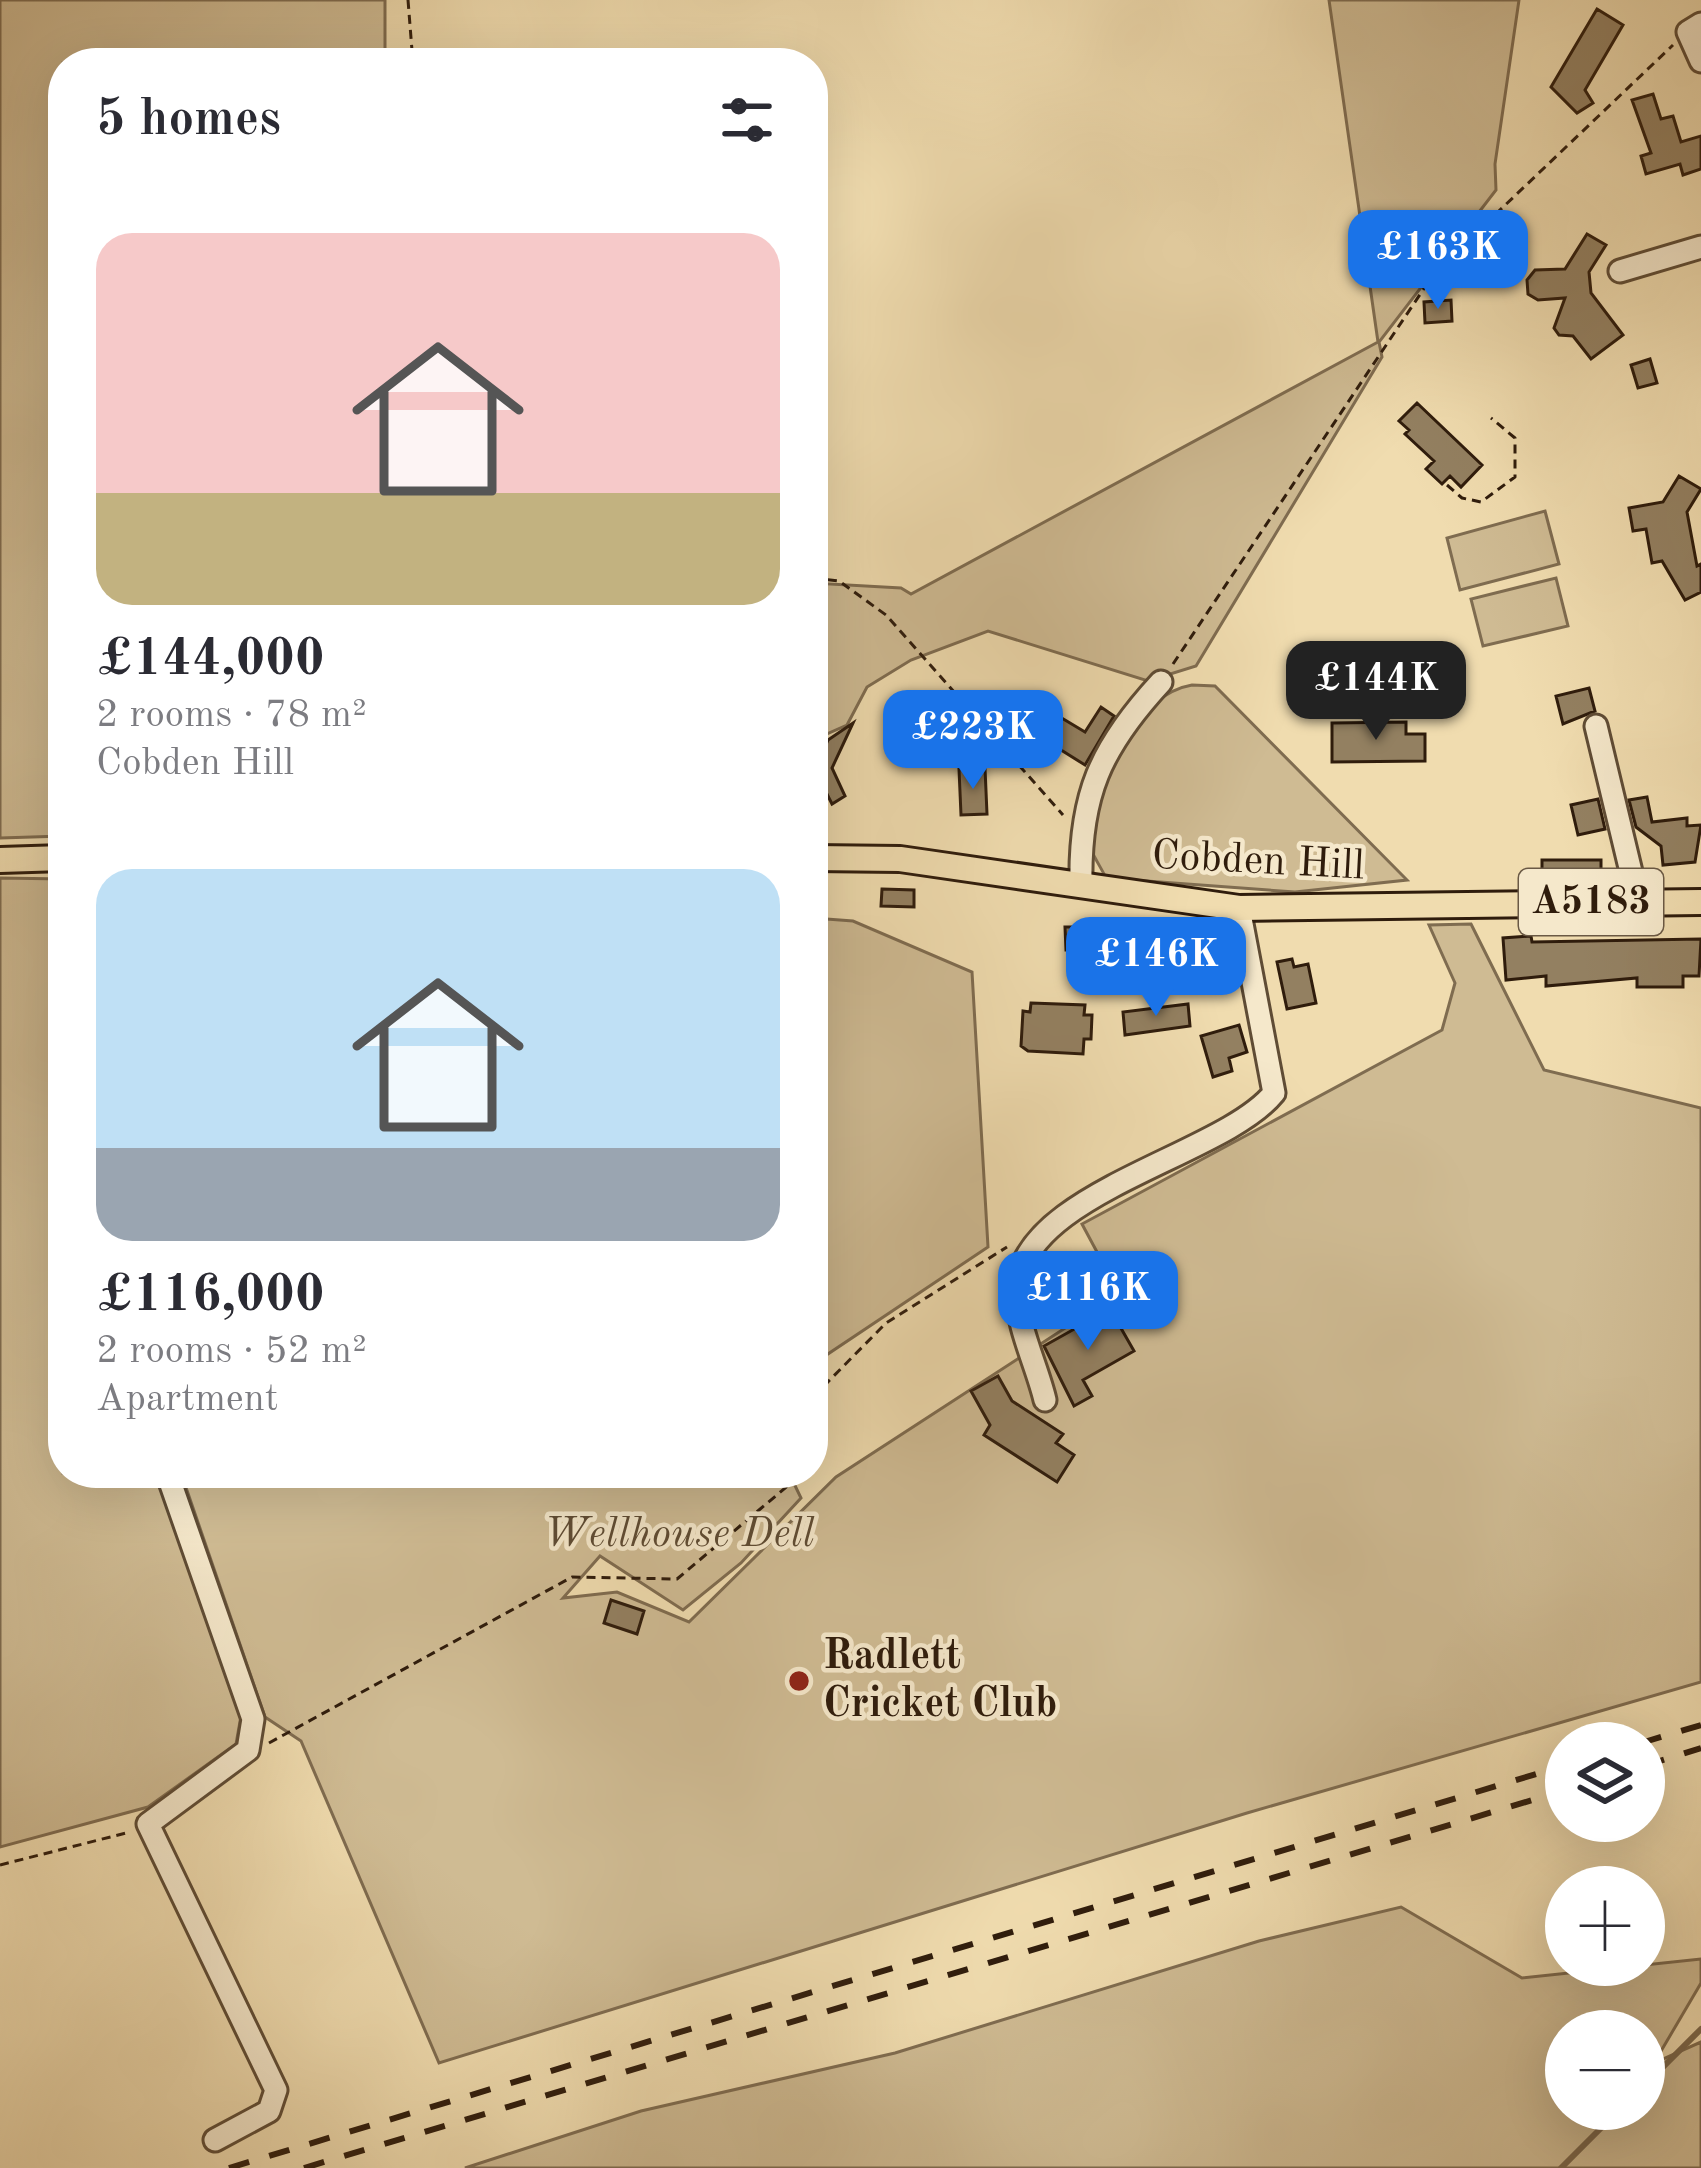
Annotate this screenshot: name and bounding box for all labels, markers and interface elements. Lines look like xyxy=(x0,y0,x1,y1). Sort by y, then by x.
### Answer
icon: filters xyxy=(714,87,780,153)
text: 5 homes xyxy=(96,95,281,146)
pin: £163K xyxy=(1354,210,1522,312)
text: £163K xyxy=(1375,229,1501,268)
icon: home xyxy=(330,311,546,527)
text: £144,000 xyxy=(96,635,324,686)
pin: £144K xyxy=(1292,641,1460,743)
text: £144K xyxy=(1313,660,1439,699)
pin: £223K xyxy=(889,690,1057,792)
text: 2 rooms · 78 m² xyxy=(96,696,367,735)
text: £223K xyxy=(910,709,1036,748)
text: Cobden Hill xyxy=(96,744,294,783)
street label: Cobden Hill xyxy=(1150,835,1366,889)
road number: A5183 xyxy=(1519,869,1663,935)
pin: £146K xyxy=(1072,917,1240,1019)
text: £146K xyxy=(1093,936,1219,975)
icon: home xyxy=(330,947,546,1163)
pin: £116K xyxy=(1004,1251,1172,1353)
text: £116K xyxy=(1025,1270,1151,1309)
text: £116,000 xyxy=(96,1271,324,1322)
text: 2 rooms · 52 m² xyxy=(96,1332,367,1371)
text: Apartment xyxy=(96,1380,279,1419)
park label: Wellhouse Dell xyxy=(543,1514,815,1556)
place label: Radlett Cricket Club xyxy=(823,1636,1057,1726)
marker: Radlett Cricket Club xyxy=(786,1668,812,1694)
map controls xyxy=(1545,1722,1665,2130)
button: layers xyxy=(1545,1722,1665,1842)
button: + xyxy=(1545,1866,1665,1986)
button: − xyxy=(1545,2010,1665,2130)

